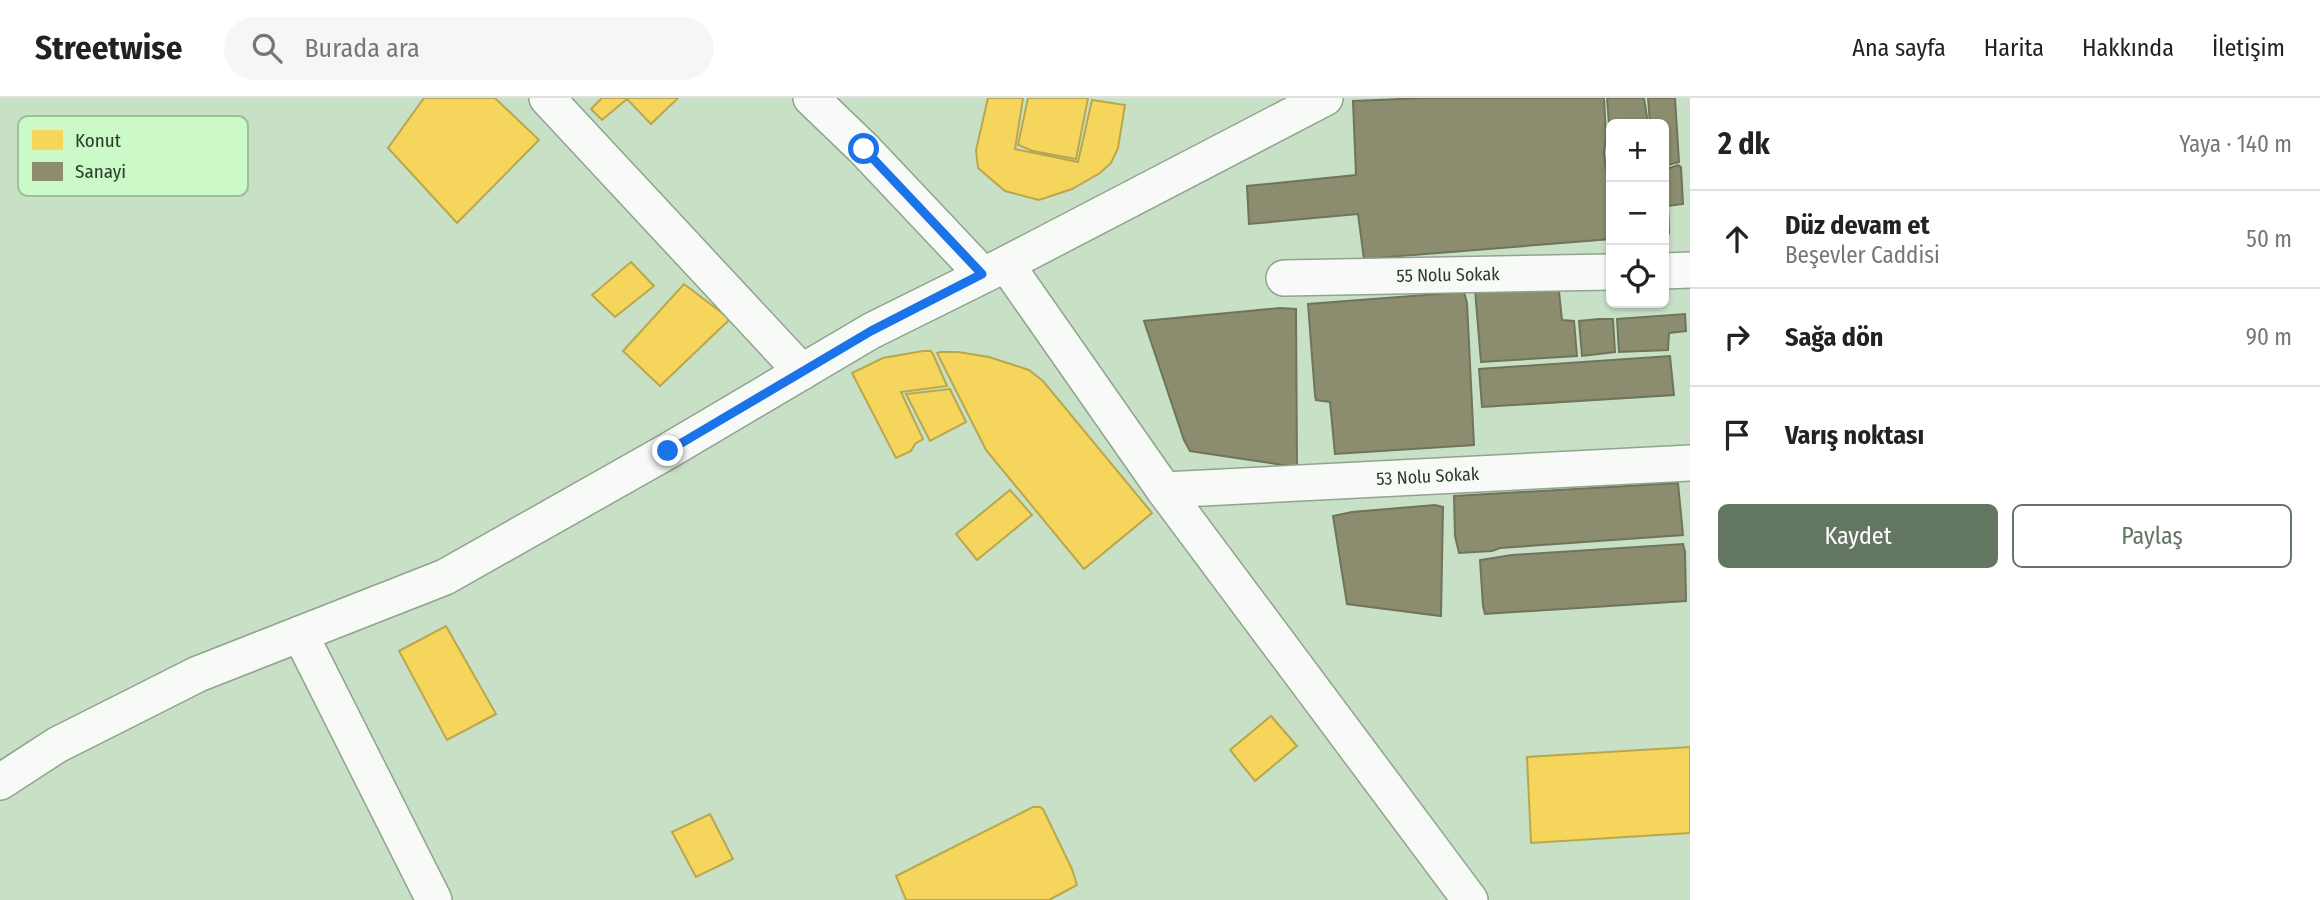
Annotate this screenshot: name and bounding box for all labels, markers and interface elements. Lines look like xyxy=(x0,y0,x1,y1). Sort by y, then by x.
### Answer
search box xyxy=(224,17,714,80)
text: Streetwise xyxy=(35,28,182,68)
icon: search xyxy=(248,29,286,67)
text: Burada ara xyxy=(304,33,420,64)
text: Ana sayfa xyxy=(1852,34,1946,62)
text: Harita xyxy=(1984,34,2044,62)
text: Hakkında xyxy=(2082,34,2174,62)
text: İletişim xyxy=(2212,34,2285,62)
legend xyxy=(18,116,248,196)
map controls xyxy=(1606,119,1669,308)
button: + xyxy=(1606,119,1669,182)
text: 2 dk xyxy=(1718,126,1770,162)
text: Konut xyxy=(75,129,122,152)
text: Yaya · 140 m xyxy=(2179,130,2292,158)
route start xyxy=(848,133,879,164)
text: Sanayi xyxy=(75,160,126,183)
button: − xyxy=(1606,182,1669,245)
text: Düz devam et xyxy=(1785,210,1930,241)
icon: ahead xyxy=(1718,220,1756,258)
text: 50 m xyxy=(2246,225,2292,253)
text: Beşevler Caddisi xyxy=(1785,241,1940,269)
button: locate xyxy=(1606,245,1669,308)
street label: 55 Nolu Sokak xyxy=(1396,263,1500,287)
icon: right xyxy=(1718,318,1756,356)
text: Sağa dön xyxy=(1785,322,1884,353)
text: 90 m xyxy=(2246,323,2292,351)
icon: arrive xyxy=(1718,416,1756,454)
text: Varış noktası xyxy=(1785,420,1924,451)
route end xyxy=(652,435,683,466)
street label: 53 Nolu Sokak xyxy=(1376,463,1480,490)
button: Kaydet xyxy=(1718,504,1998,568)
button: Paylaş xyxy=(2012,504,2292,568)

